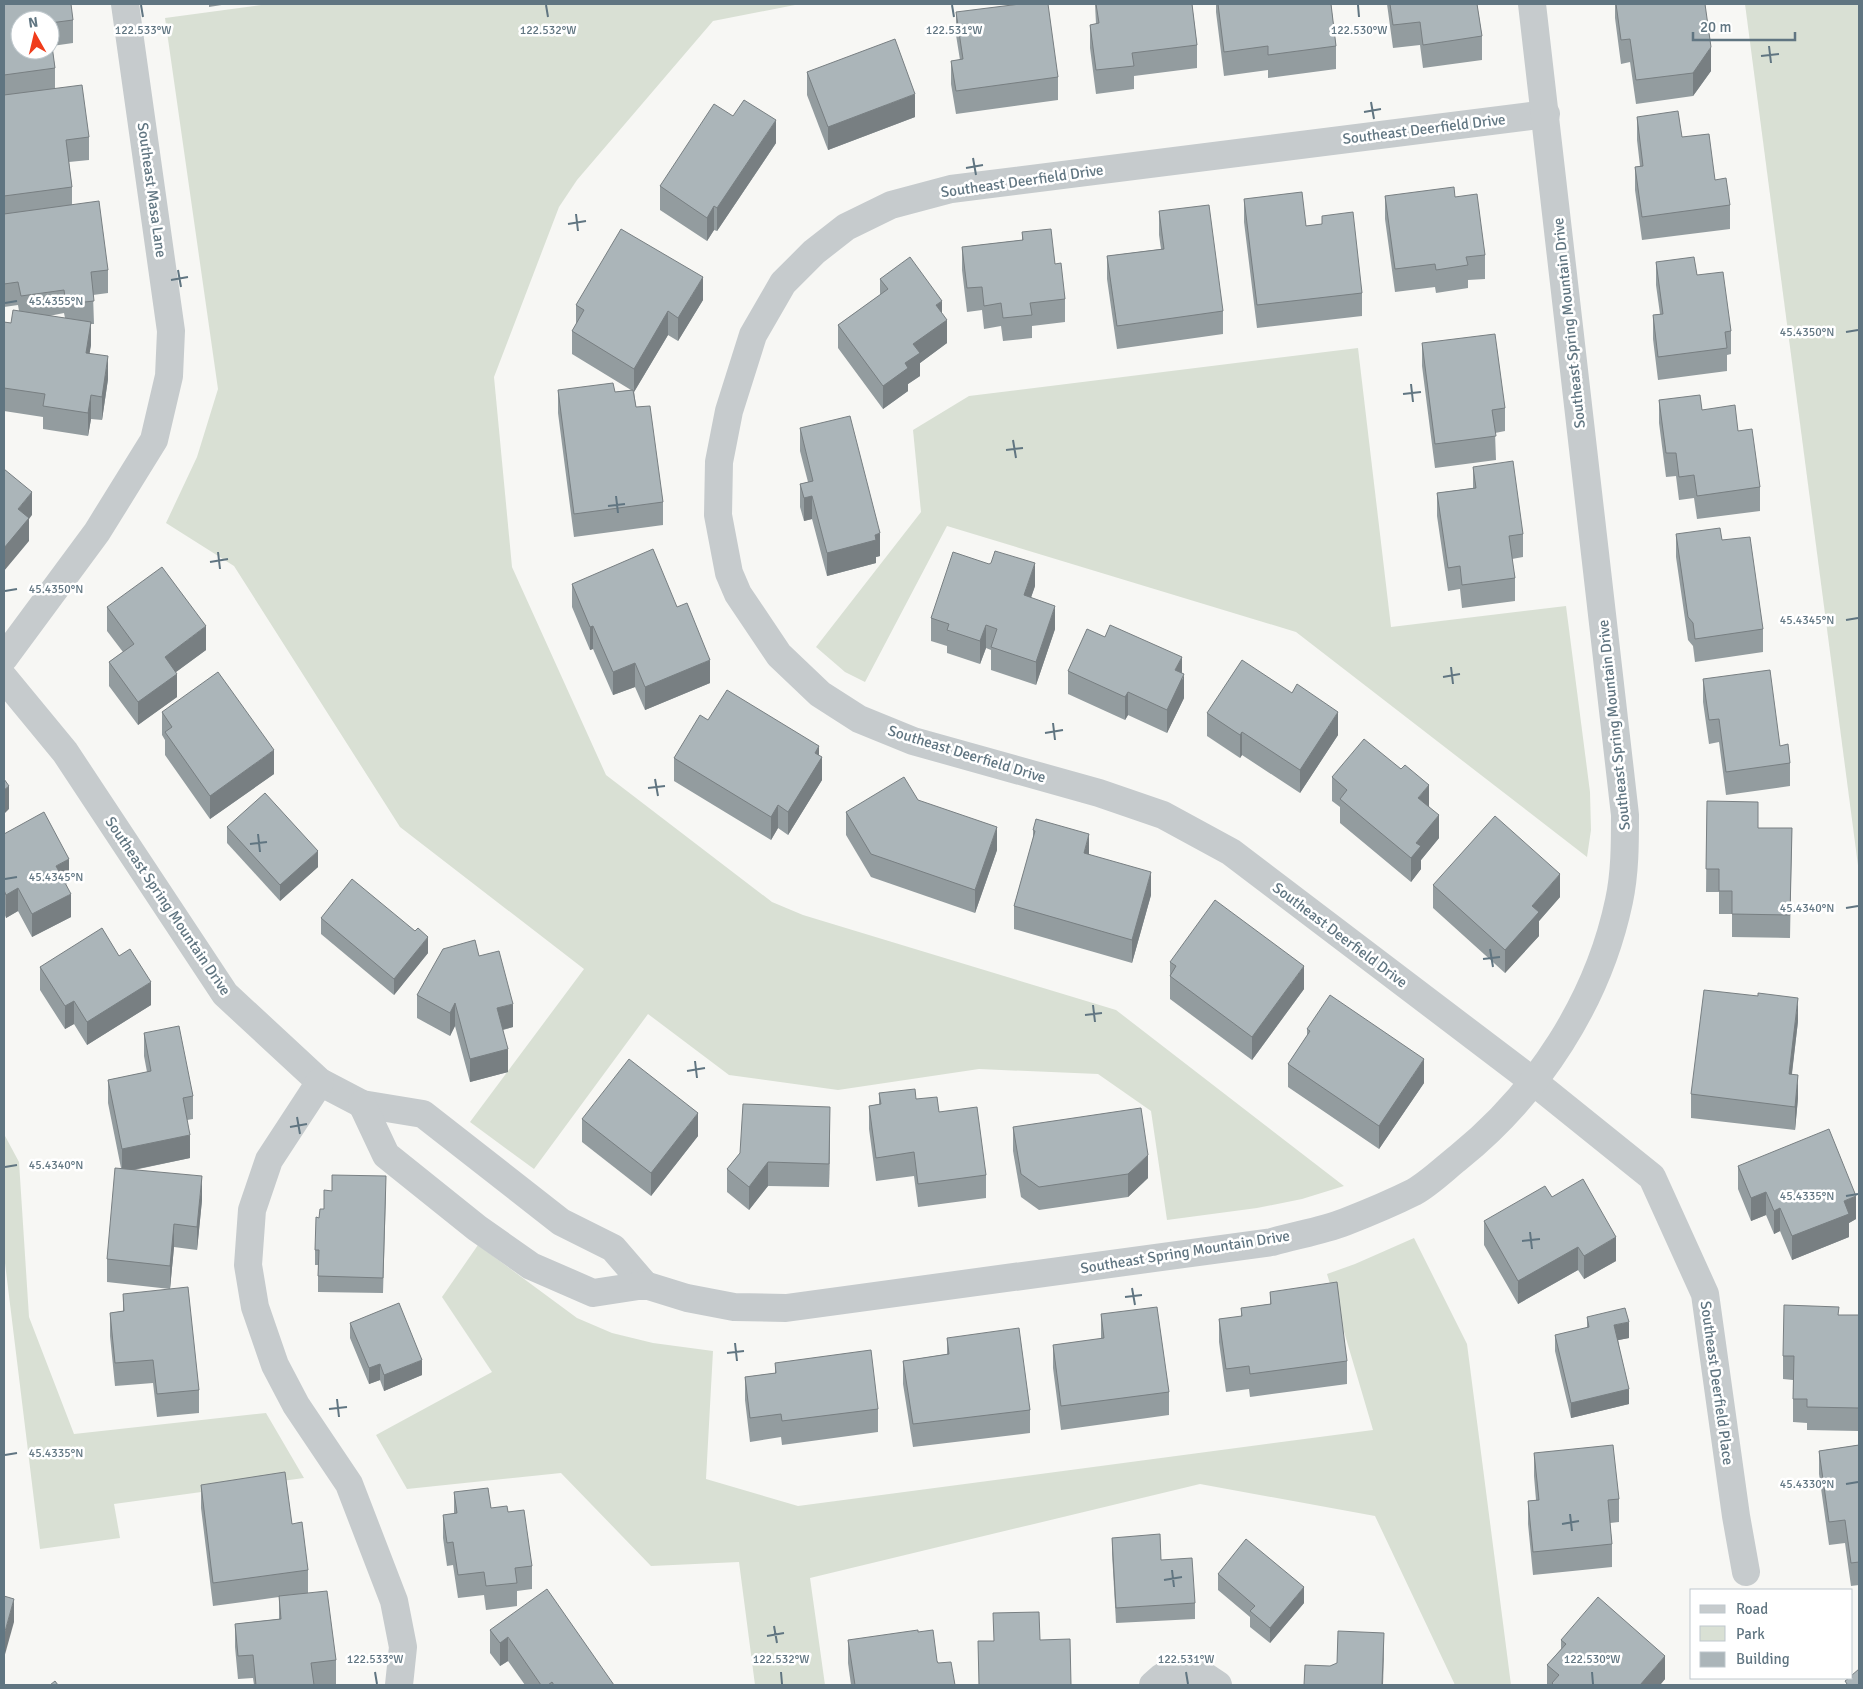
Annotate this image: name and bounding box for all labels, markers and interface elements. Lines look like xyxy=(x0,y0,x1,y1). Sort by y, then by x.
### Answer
north arrow xyxy=(10,10,60,60)
scale bar xyxy=(1693,10,1796,42)
text: N xyxy=(27,14,39,32)
text: 20 m xyxy=(1700,18,1731,36)
text: 122.533°W xyxy=(115,23,171,38)
text: 122.532°W xyxy=(520,23,576,38)
text: 122.531°W xyxy=(926,23,982,38)
text: 122.530°W xyxy=(1331,23,1387,38)
street label: Southeast Deerfield Drive xyxy=(1342,110,1506,148)
street label: Southeast Masa Lane xyxy=(134,121,170,259)
street label: Southeast Deerfield Drive xyxy=(940,161,1104,201)
street label: Southeast Spring Mountain Drive xyxy=(1549,217,1589,429)
text: 45.4355°N xyxy=(29,294,83,309)
text: 45.4350°N xyxy=(1780,325,1834,340)
text: 45.4350°N xyxy=(29,582,83,597)
text: 45.4345°N xyxy=(1780,613,1834,628)
street label: Southeast Spring Mountain Drive xyxy=(1594,619,1634,831)
street label: Southeast Deerfield Drive xyxy=(886,721,1048,787)
street label: Southeast Spring Mountain Drive xyxy=(101,813,235,999)
text: 45.4345°N xyxy=(29,870,83,885)
street label: Southeast Deerfield Drive xyxy=(1269,878,1411,992)
text: 45.4340°N xyxy=(1780,901,1834,916)
text: 45.4340°N xyxy=(29,1158,83,1173)
text: 45.4335°N xyxy=(1780,1189,1834,1204)
street label: Southeast Spring Mountain Drive xyxy=(1079,1227,1291,1277)
street label: Southeast Deerfield Place xyxy=(1697,1300,1737,1466)
text: 45.4335°N xyxy=(29,1446,83,1461)
text: 45.4330°N xyxy=(1780,1477,1834,1492)
legend xyxy=(1690,1589,1853,1679)
text: Road xyxy=(1736,1600,1768,1618)
text: Park xyxy=(1736,1625,1765,1643)
text: Building xyxy=(1736,1650,1790,1668)
text: 122.533°W xyxy=(347,1652,403,1667)
text: 122.532°W xyxy=(753,1652,809,1667)
text: 122.531°W xyxy=(1158,1652,1214,1667)
text: 122.530°W xyxy=(1564,1652,1620,1667)

